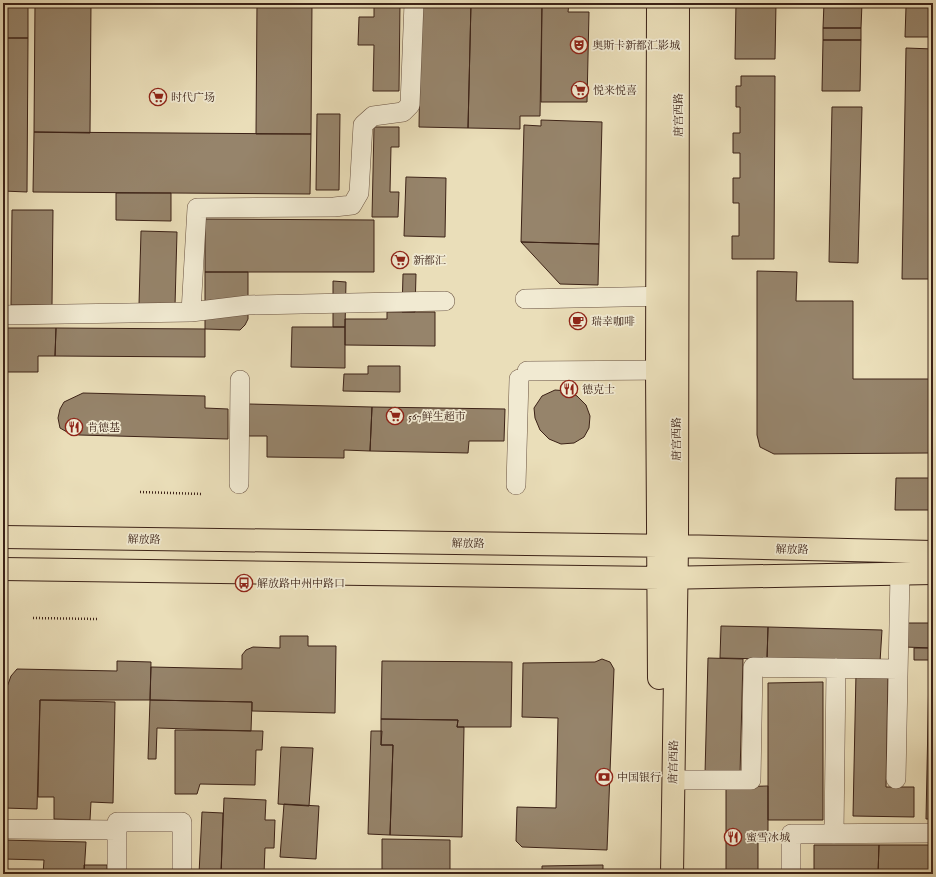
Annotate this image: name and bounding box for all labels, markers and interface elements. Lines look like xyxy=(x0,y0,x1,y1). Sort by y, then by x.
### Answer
theatre icon: 奥斯卡新都汇影城 xyxy=(569,35,589,55)
place label: 奥斯卡新都汇影城 xyxy=(592,39,680,53)
supermarket icon: 悦来悦喜 xyxy=(570,80,590,100)
place label: 悦来悦喜 xyxy=(593,84,637,98)
supermarket icon: 时代广场 xyxy=(148,87,168,107)
place label: 时代广场 xyxy=(171,91,215,105)
street label: 唐宫西路 xyxy=(672,93,686,137)
supermarket icon: 新都汇 xyxy=(390,250,410,270)
place label: 新都汇 xyxy=(413,254,446,268)
cafe icon: 瑞幸咖啡 xyxy=(568,311,588,331)
place label: 瑞幸咖啡 xyxy=(591,315,635,329)
restaurant icon: 德克士 xyxy=(559,379,579,399)
place label: 德克士 xyxy=(582,383,615,397)
supermarket icon: 567鲜生超市 xyxy=(385,406,405,426)
place label: 567鲜生超市 xyxy=(408,410,466,424)
restaurant icon: 肯德基 xyxy=(64,417,84,437)
street label: 唐宫西路 xyxy=(670,417,684,461)
place label: 肯德基 xyxy=(87,421,120,435)
street label: 解放路 xyxy=(127,533,161,547)
street label: 解放路 xyxy=(451,537,485,551)
street label: 解放路 xyxy=(775,543,809,557)
bus stop icon: 解放路中州中路口 xyxy=(234,573,254,593)
place label: 解放路中州中路口 xyxy=(257,577,345,591)
street label: 唐宫西路 xyxy=(667,740,681,784)
bank icon: 中国银行 xyxy=(594,767,614,787)
place label: 中国银行 xyxy=(617,771,661,785)
restaurant icon: 蜜雪冰城 xyxy=(723,827,743,847)
place label: 蜜雪冰城 xyxy=(746,831,790,845)

